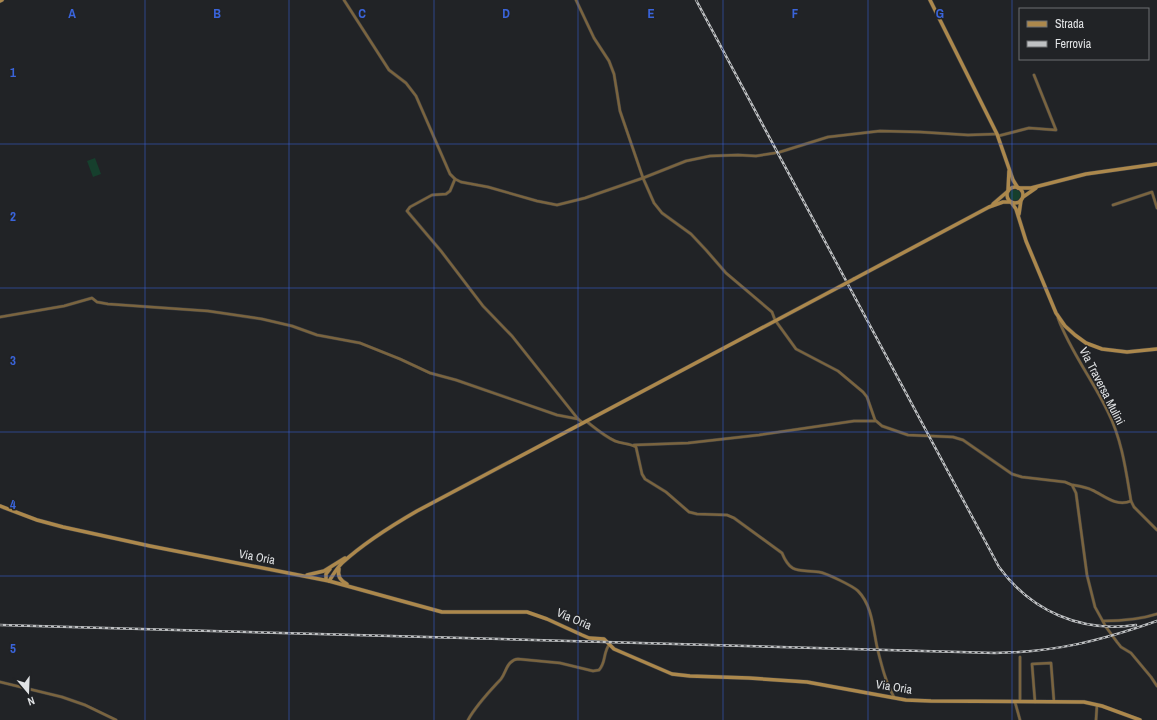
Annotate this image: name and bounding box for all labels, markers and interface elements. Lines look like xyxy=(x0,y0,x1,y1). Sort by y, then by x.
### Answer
text: A xyxy=(68,5,76,22)
text: B xyxy=(213,5,221,22)
text: C xyxy=(358,5,366,22)
text: D xyxy=(502,5,510,22)
text: E xyxy=(647,5,655,22)
text: F xyxy=(792,5,799,22)
text: G xyxy=(936,5,944,22)
legend xyxy=(1019,8,1149,60)
text: Strada xyxy=(1055,16,1085,32)
text: Ferrovia xyxy=(1055,36,1092,52)
text: 1 xyxy=(10,64,16,81)
text: 2 xyxy=(10,208,16,225)
street label: Via Traversa Mulini xyxy=(1076,344,1128,428)
text: 3 xyxy=(10,352,16,369)
text: 4 xyxy=(10,496,16,513)
street label: Via Oria xyxy=(238,546,277,568)
street label: Via Oria xyxy=(554,605,594,634)
text: 5 xyxy=(10,640,16,657)
north arrow xyxy=(8,672,48,712)
street label: Via Oria xyxy=(875,676,914,698)
text: N xyxy=(26,694,37,709)

